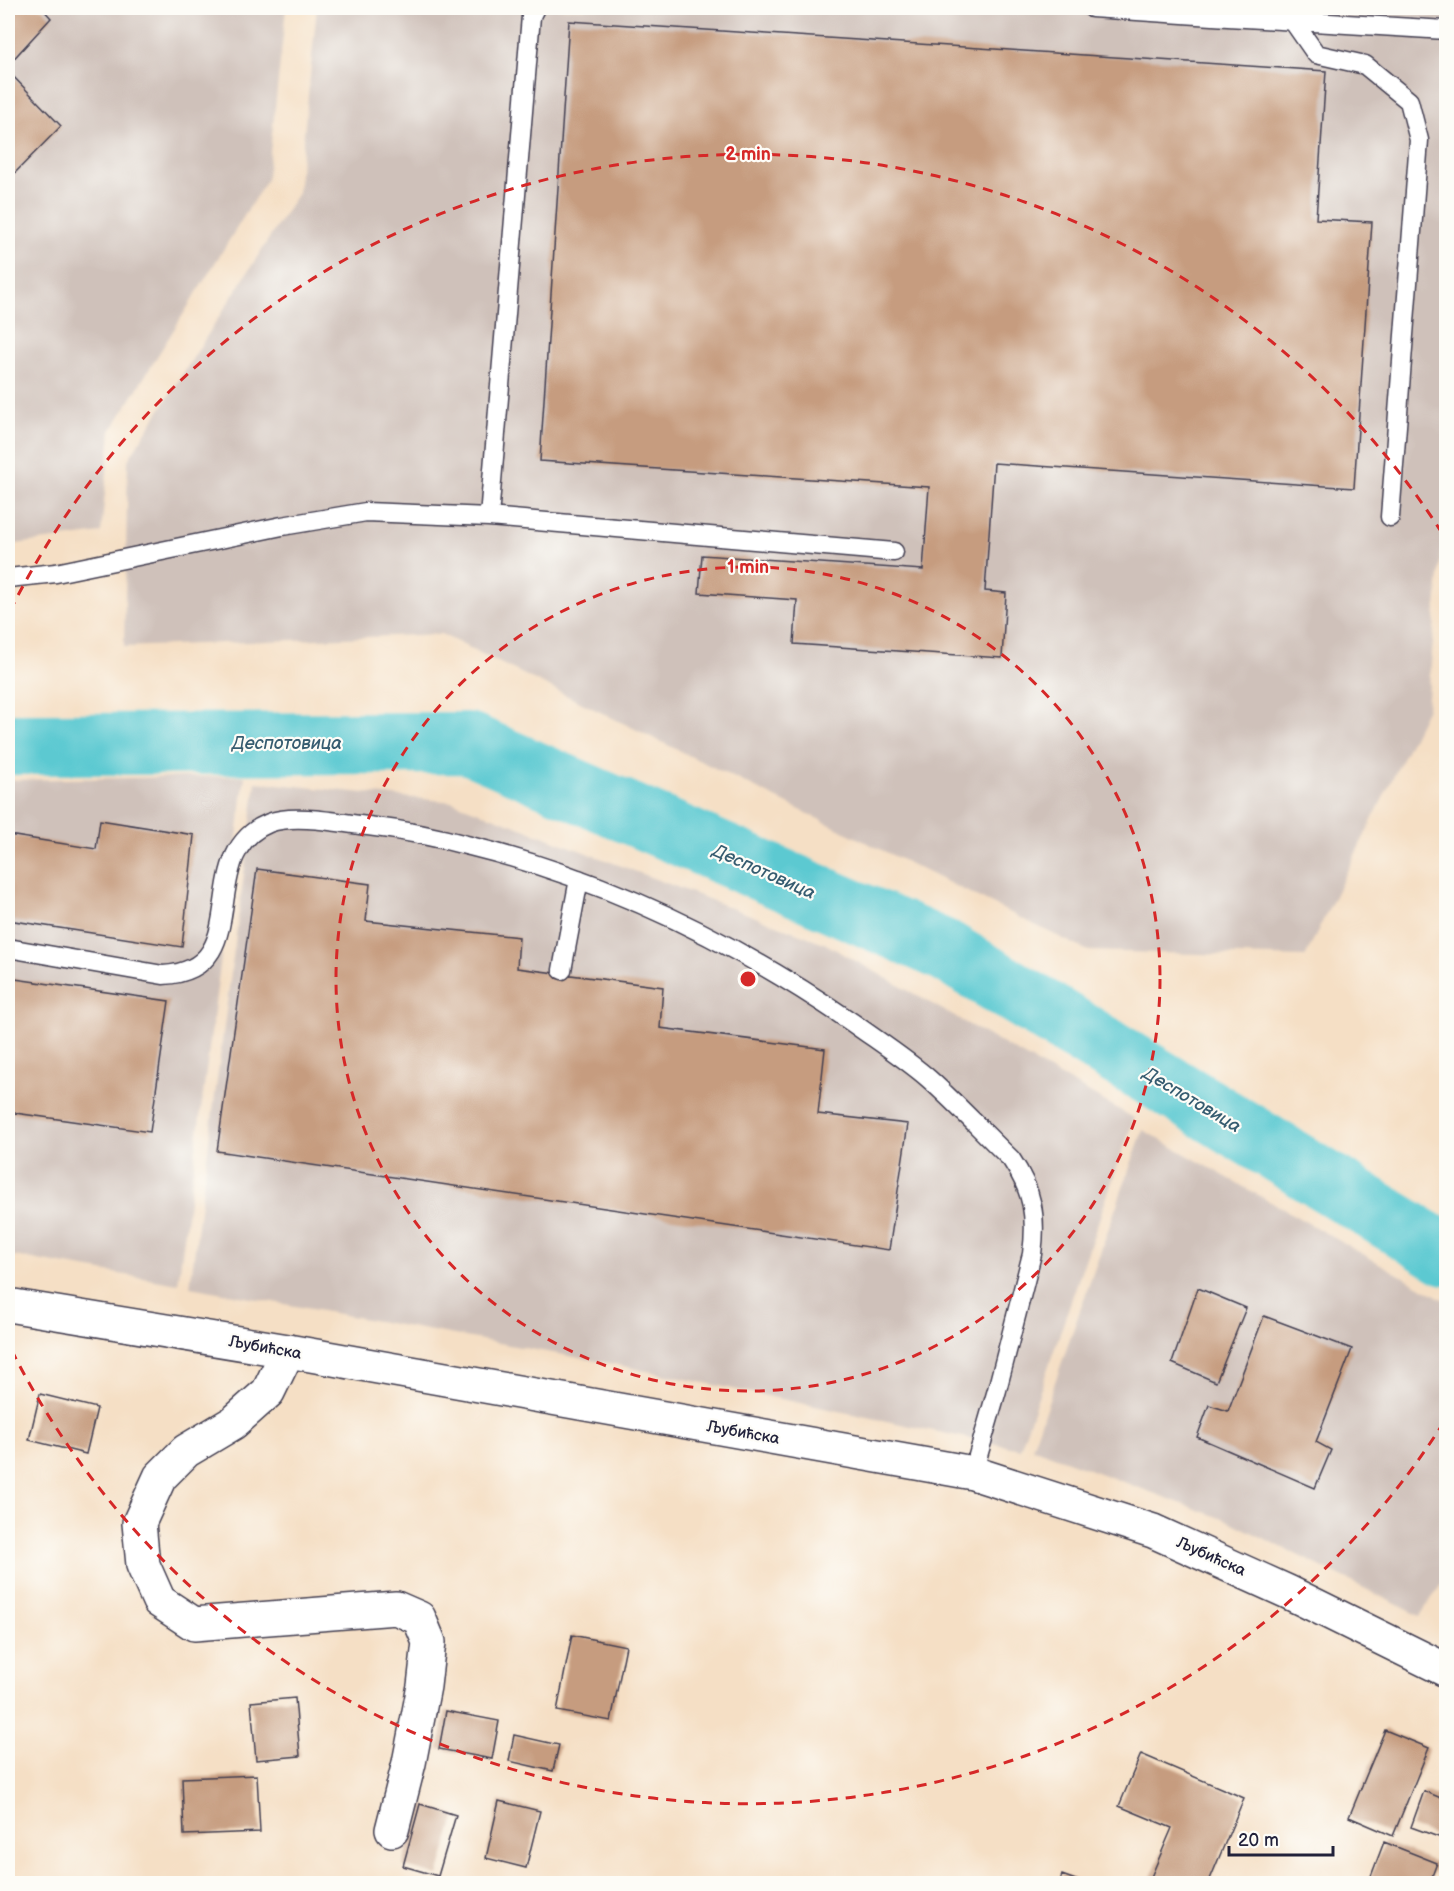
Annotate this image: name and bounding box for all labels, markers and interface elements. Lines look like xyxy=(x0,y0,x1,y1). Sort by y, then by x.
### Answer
text: 2 min xyxy=(725,144,771,165)
text: 1 min xyxy=(727,557,769,578)
water label: Деспотовица xyxy=(231,733,342,754)
water label: Деспотовица xyxy=(709,840,818,904)
centre of rings xyxy=(738,969,758,989)
water label: Деспотовица xyxy=(1139,1062,1245,1137)
street label: Љубићска xyxy=(226,1332,303,1364)
street label: Љубићска xyxy=(704,1417,781,1449)
street label: Љубићска xyxy=(1173,1533,1249,1581)
scale bar xyxy=(1229,1819,1332,1857)
text: 20 m xyxy=(1238,1830,1279,1851)

